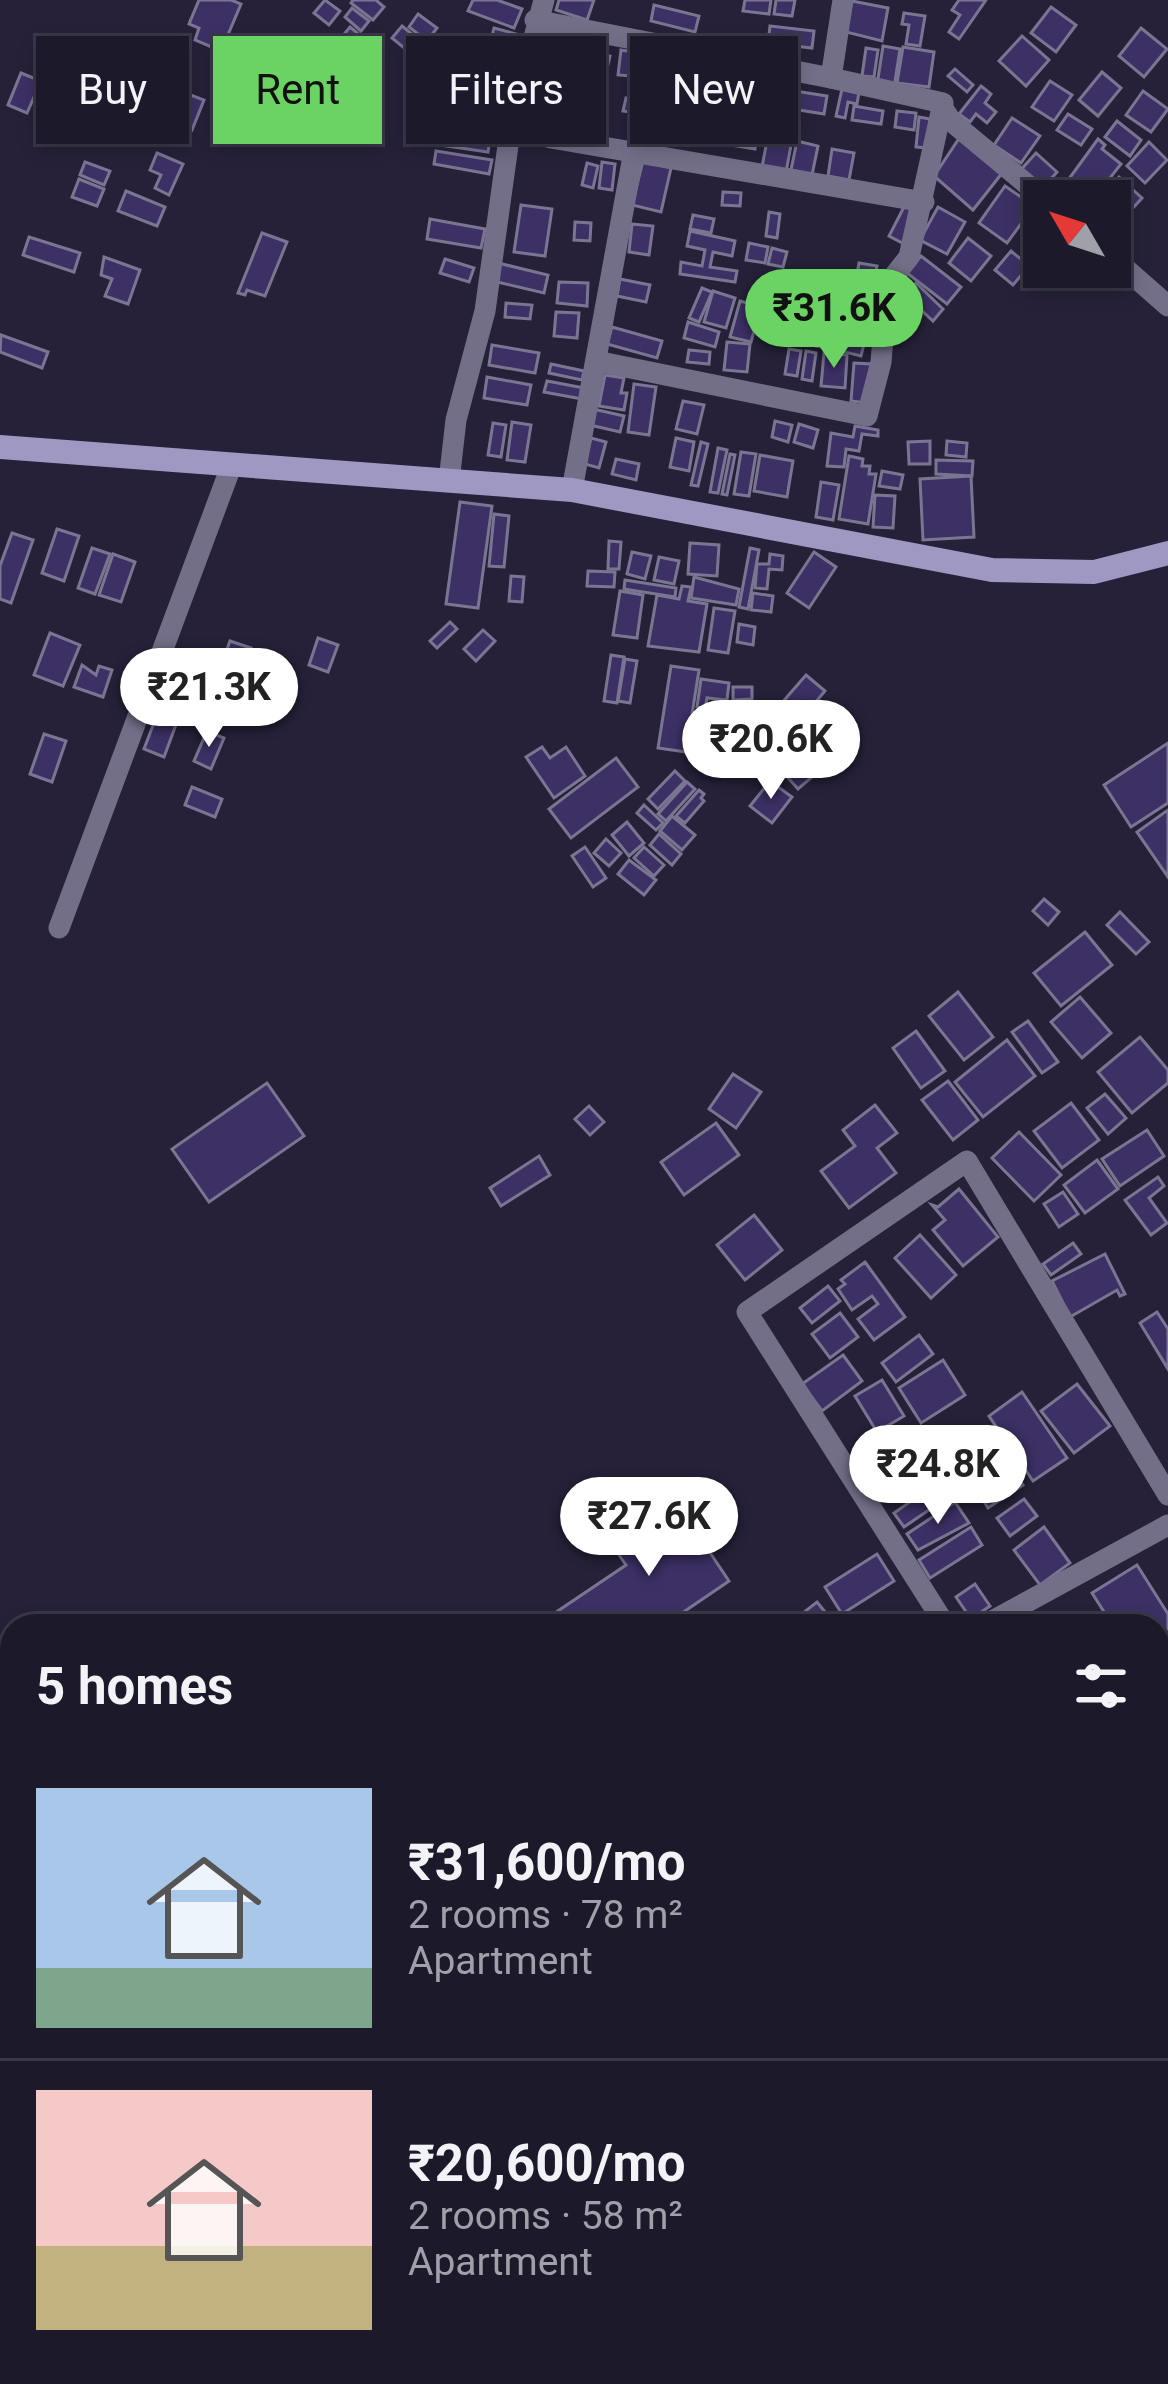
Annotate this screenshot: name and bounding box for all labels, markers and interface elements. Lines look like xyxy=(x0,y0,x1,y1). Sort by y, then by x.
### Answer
chip: Buy xyxy=(36,36,189,144)
chip: Rent xyxy=(213,36,382,144)
chip: Filters xyxy=(406,36,606,144)
chip: New xyxy=(630,36,798,144)
north arrow xyxy=(1023,180,1131,288)
map controls xyxy=(1023,180,1131,288)
pin: ₹31.6K xyxy=(736,269,932,371)
text: ₹31.6K xyxy=(772,285,896,331)
pin: ₹21.3K xyxy=(111,648,307,750)
text: ₹21.3K xyxy=(147,664,271,710)
pin: ₹20.6K xyxy=(673,700,869,802)
text: ₹20.6K xyxy=(709,716,833,762)
pin: ₹24.8K xyxy=(840,1425,1036,1527)
text: ₹24.8K xyxy=(876,1441,1000,1487)
pin: ₹27.6K xyxy=(551,1477,747,1579)
text: ₹27.6K xyxy=(587,1493,711,1539)
icon: filters xyxy=(1068,1653,1134,1719)
text: 5 homes xyxy=(36,1657,233,1716)
text: ₹31,600/mo xyxy=(408,1833,686,1892)
icon: home xyxy=(132,1836,276,1980)
text: 2 rooms · 78 m² xyxy=(408,1892,683,1938)
text: Apartment xyxy=(408,1938,593,1984)
text: ₹20,600/mo xyxy=(408,2134,686,2193)
icon: home xyxy=(132,2138,276,2282)
text: 2 rooms · 58 m² xyxy=(408,2193,683,2239)
text: Apartment xyxy=(408,2239,593,2285)

